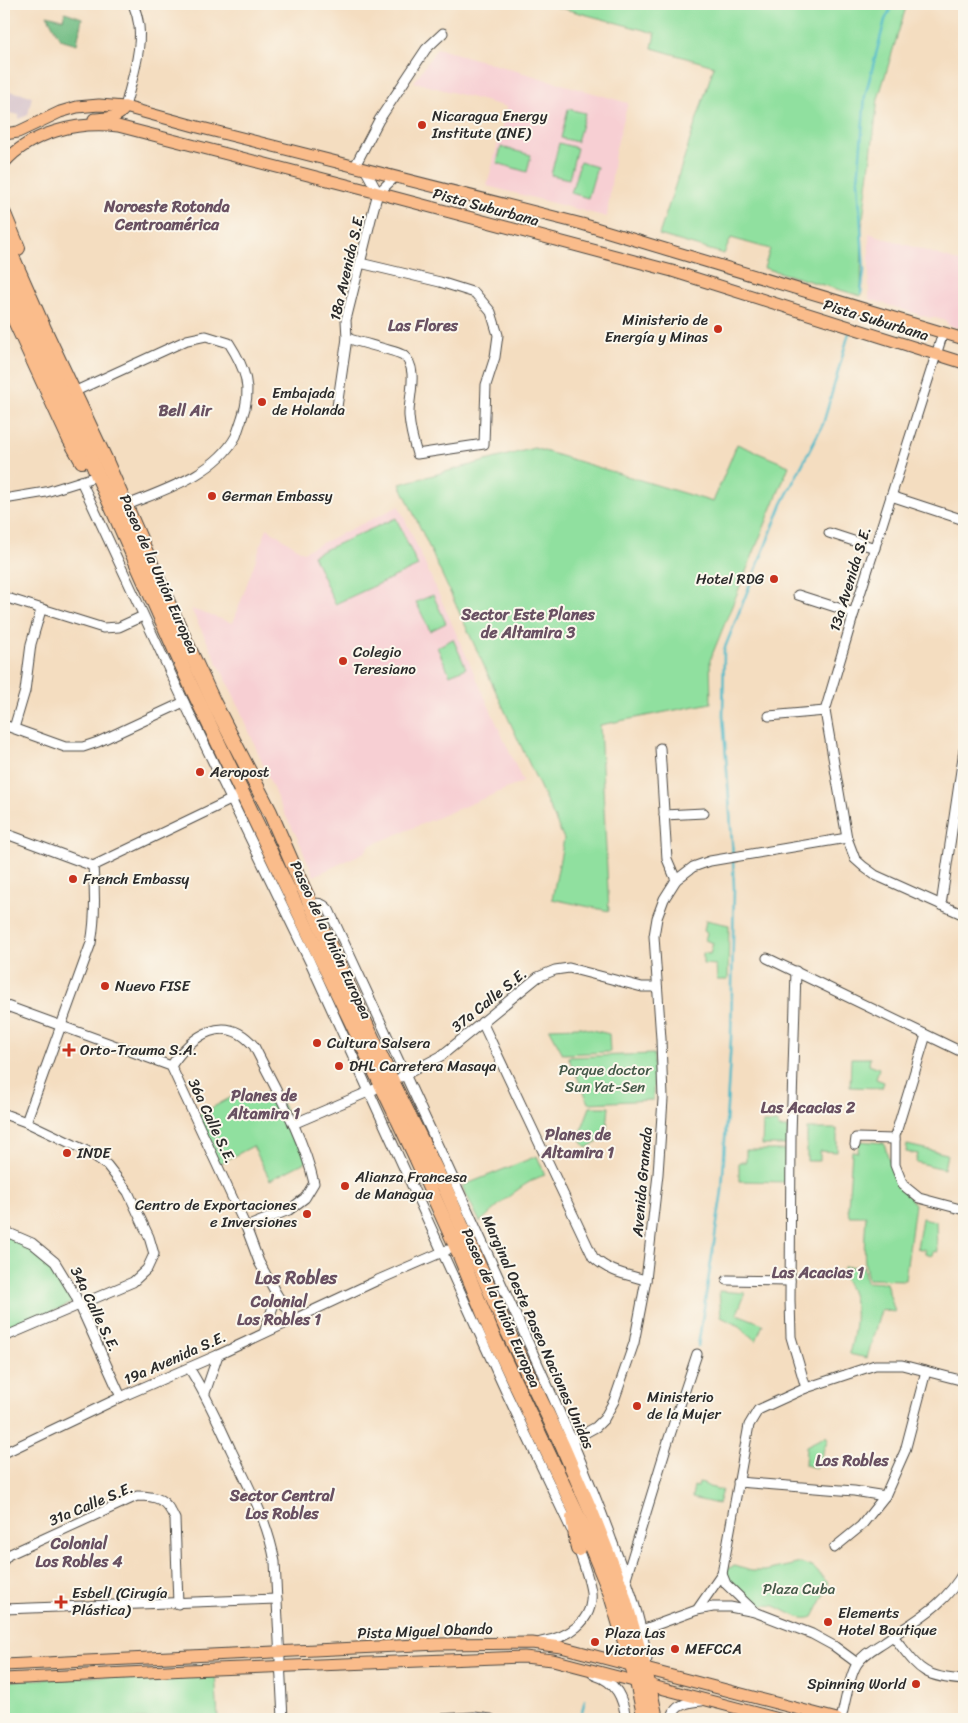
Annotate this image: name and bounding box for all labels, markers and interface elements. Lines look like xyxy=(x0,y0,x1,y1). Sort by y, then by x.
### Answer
place label: Nicaragua Energy Institute (INE) xyxy=(431,103,548,146)
marker: Nicaragua Energy Institute (INE) xyxy=(416,119,428,131)
street label: Pista Suburbana xyxy=(430,180,542,234)
district label: Noroeste Rotonda Centroamérica xyxy=(103,192,230,239)
street label: 18a Avenida S.E. xyxy=(322,211,372,323)
street label: Pista Suburbana xyxy=(820,292,932,349)
place label: Ministerio de Energía y Minas xyxy=(605,307,709,350)
district label: Las Flores xyxy=(388,311,459,340)
marker: Ministerio de Energía y Minas xyxy=(712,323,724,335)
place label: Embajada de Holanda xyxy=(272,380,346,423)
district label: Bell Air xyxy=(158,396,213,425)
marker: Embajada de Holanda xyxy=(256,396,268,408)
place label: German Embassy xyxy=(222,483,333,509)
street label: Paseo de la Unión Europea xyxy=(112,490,206,658)
marker: German Embassy xyxy=(206,490,218,502)
street label: 13a Avenida S.E. xyxy=(822,523,878,635)
place label: Hotel RDG xyxy=(696,566,765,592)
marker: Hotel RDG xyxy=(768,573,780,585)
district label: Sector Este Planes de Altamira 3 xyxy=(460,600,595,647)
place label: Colegio Teresiano xyxy=(353,639,416,682)
marker: Colegio Teresiano xyxy=(337,655,349,667)
place label: Aeropost xyxy=(209,759,270,785)
marker: Aeropost xyxy=(194,766,206,778)
street label: Paseo de la Unión Europea xyxy=(283,856,379,1024)
place label: French Embassy xyxy=(83,866,190,892)
marker: French Embassy xyxy=(67,873,79,885)
street label: 37a Calle S.E. xyxy=(445,961,533,1039)
place label: Nuevo FISE xyxy=(115,973,192,999)
marker: Nuevo FISE xyxy=(99,980,111,992)
place label: Cultura Salsera xyxy=(327,1030,431,1056)
place label: Orto-Trauma S.A. xyxy=(80,1037,197,1063)
marker: Cultura Salsera xyxy=(311,1037,323,1049)
marker: Orto-Trauma S.A. xyxy=(62,1043,76,1057)
place label: DHL Carretera Masaya xyxy=(349,1053,497,1079)
park label: Parque doctor Sun Yat-Sen xyxy=(559,1057,652,1100)
marker: DHL Carretera Masaya xyxy=(333,1060,345,1072)
street label: 36a Calle S.E. xyxy=(181,1074,243,1168)
district label: Planes de Altamira 1 xyxy=(227,1081,300,1128)
district label: Las Acacias 2 xyxy=(761,1093,856,1122)
district label: Planes de Altamira 1 xyxy=(541,1120,614,1167)
street label: Avenida Granada xyxy=(624,1126,660,1239)
place label: INDE xyxy=(76,1140,112,1166)
marker: INDE xyxy=(61,1147,73,1159)
place label: Alianza Francesa de Managua xyxy=(354,1164,467,1207)
marker: Alianza Francesa de Managua xyxy=(339,1180,351,1192)
place label: Centro de Exportaciones e Inversiones xyxy=(135,1192,298,1235)
marker: Centro de Exportaciones e Inversiones xyxy=(301,1208,313,1220)
street label: Marginal Oeste Paseo Naciones Unidas xyxy=(474,1211,602,1453)
street label: Paseo de la Unión Europea xyxy=(454,1224,548,1392)
district label: Las Acacias 1 xyxy=(772,1258,864,1287)
street label: 34a Calle S.E. xyxy=(63,1262,127,1356)
district label: Los Robles xyxy=(255,1262,338,1294)
district label: Colonial Los Robles 1 xyxy=(237,1287,321,1334)
street label: 19a Avenida S.E. xyxy=(119,1324,231,1392)
place label: Ministerio de la Mujer xyxy=(647,1384,722,1427)
marker: Ministerio de la Mujer xyxy=(631,1400,643,1412)
district label: Los Robles xyxy=(815,1446,889,1475)
street label: 31a Calle S.E. xyxy=(45,1475,137,1533)
district label: Sector Central Los Robles xyxy=(229,1481,336,1528)
district label: Colonial Los Robles 4 xyxy=(35,1529,123,1576)
park label: Plaza Cuba xyxy=(763,1576,836,1602)
place label: Esbell (Cirugía Plástica) xyxy=(72,1580,168,1623)
marker: Esbell (Cirugía Plástica) xyxy=(54,1595,68,1609)
place label: Elements Hotel Boutique xyxy=(838,1600,937,1643)
street label: Pista Miguel Obando xyxy=(357,1616,494,1646)
marker: Elements Hotel Boutique xyxy=(822,1616,834,1628)
place label: Plaza Las Victorias xyxy=(605,1620,666,1663)
marker: Plaza Las Victorias xyxy=(589,1636,601,1648)
place label: MEFCCA xyxy=(685,1636,742,1662)
marker: MEFCCA xyxy=(669,1643,681,1655)
place label: Spinning World xyxy=(807,1671,907,1697)
marker: Spinning World xyxy=(910,1678,922,1690)

